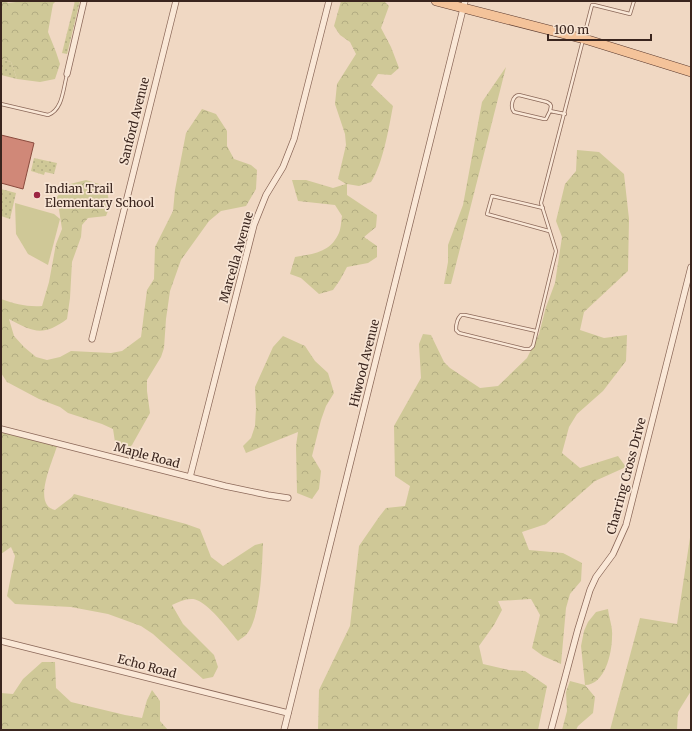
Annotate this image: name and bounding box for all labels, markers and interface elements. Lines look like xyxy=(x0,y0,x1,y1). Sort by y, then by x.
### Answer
scale bar xyxy=(548,16,651,42)
text: 100 m xyxy=(554,22,589,37)
street label: Sanford Avenue xyxy=(116,75,152,167)
place label: Indian Trail Elementary School xyxy=(45,181,155,210)
marker: Indian Trail Elementary School xyxy=(32,190,42,200)
street label: Marcella Avenue xyxy=(216,210,256,304)
street label: Hiwood Avenue xyxy=(346,317,382,409)
street label: Charring Cross Drive xyxy=(603,416,649,536)
street label: Maple Road xyxy=(113,439,181,471)
street label: Echo Road xyxy=(116,651,178,681)

